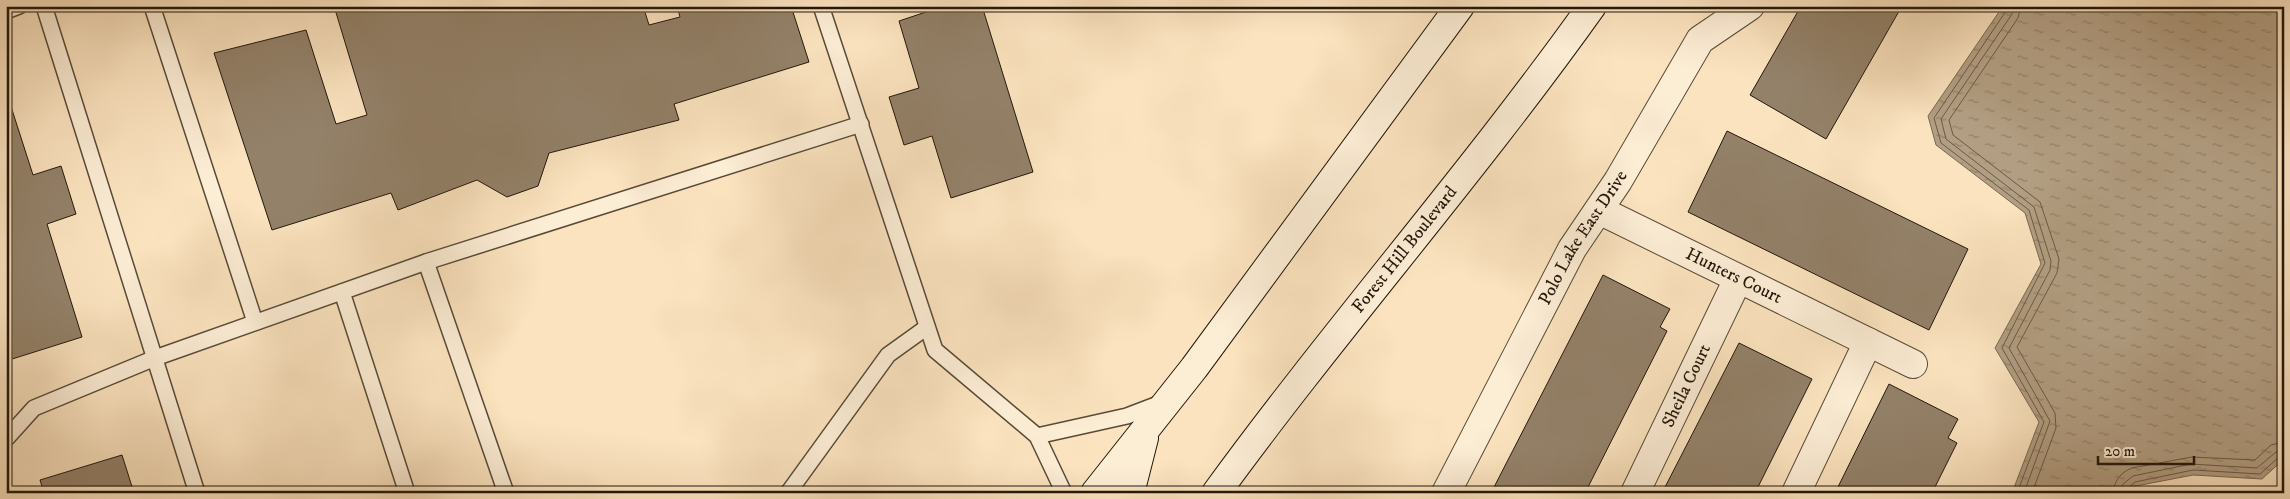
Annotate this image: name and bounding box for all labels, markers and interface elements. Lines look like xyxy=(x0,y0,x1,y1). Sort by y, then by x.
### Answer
street label: Polo Lake East Drive xyxy=(1534,167,1633,309)
street label: Forest Hill Boulevard xyxy=(1348,182,1462,318)
street label: Hunters Court xyxy=(1682,243,1786,309)
street label: Sheila Court xyxy=(1657,340,1716,431)
scale bar xyxy=(2098,434,2194,466)
text: 20 m xyxy=(2105,442,2135,461)

